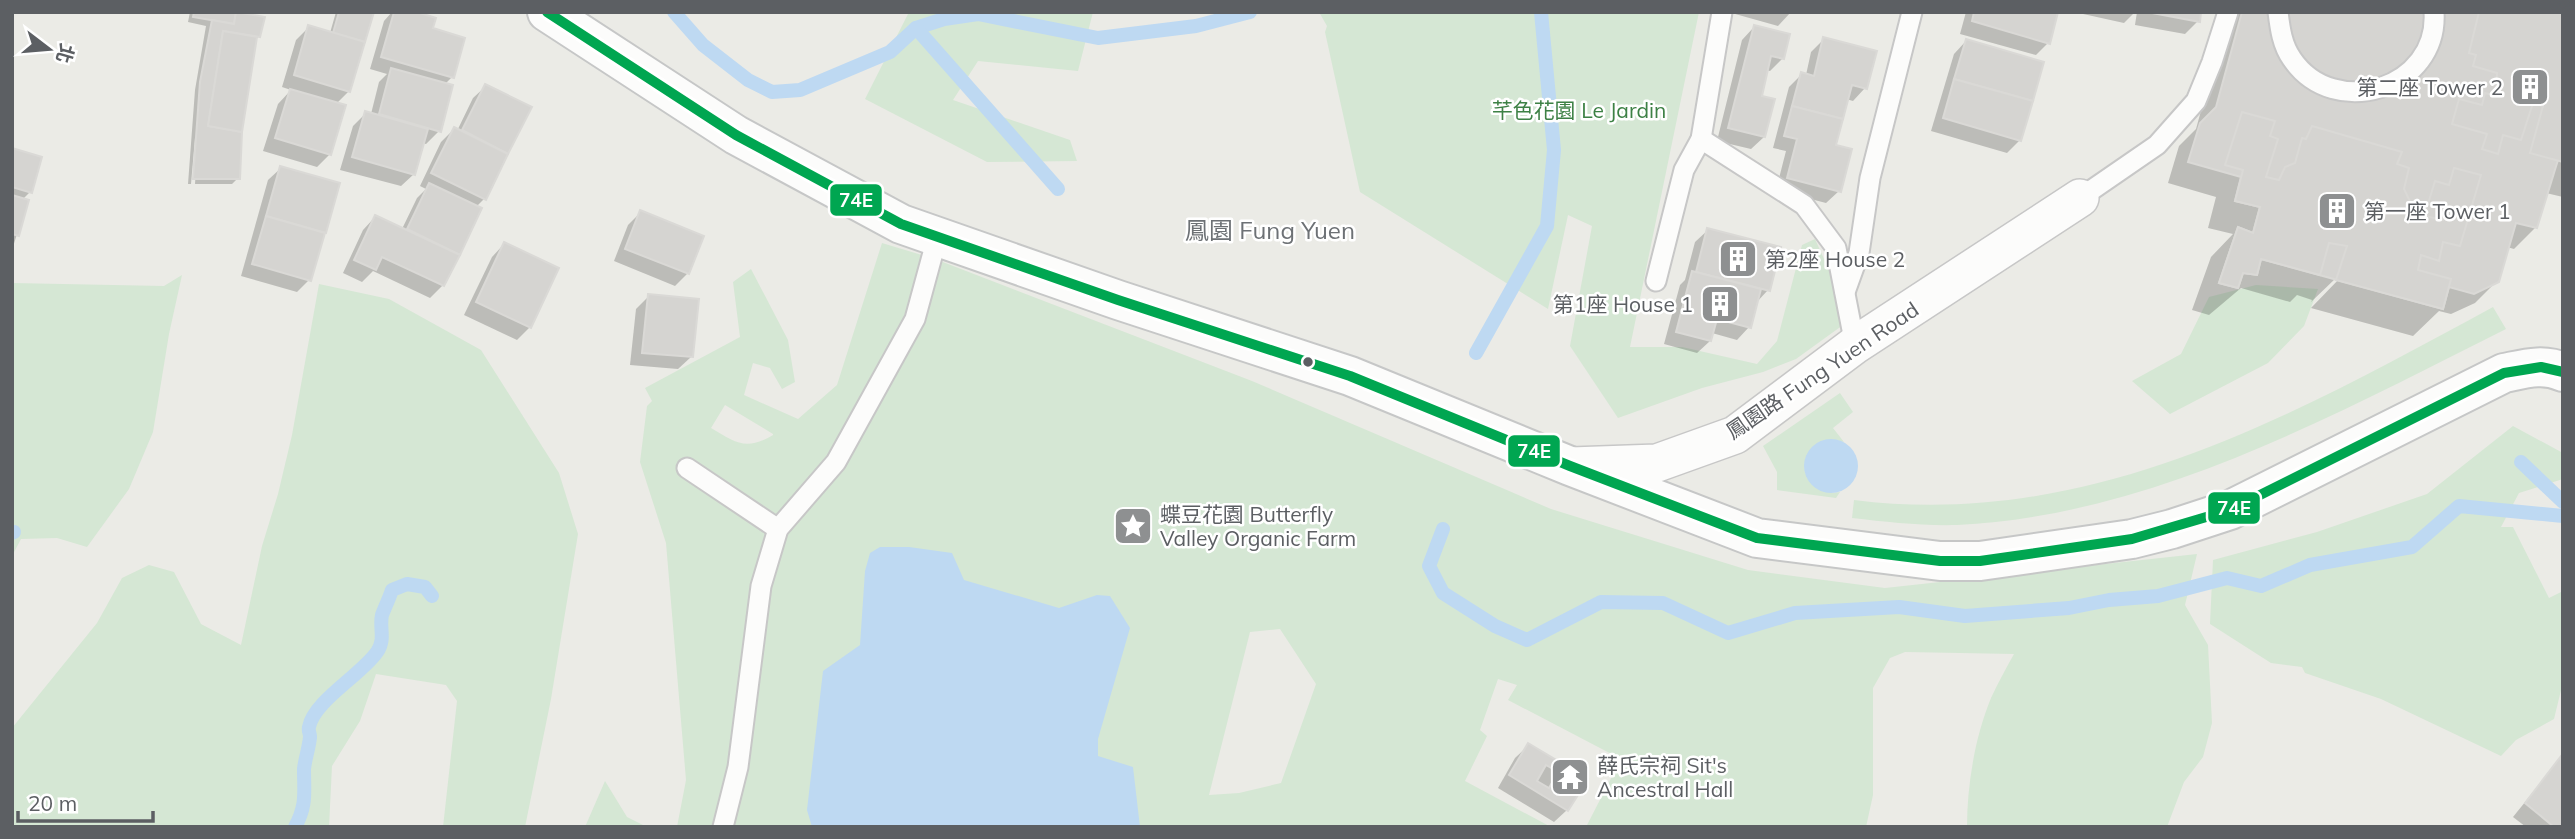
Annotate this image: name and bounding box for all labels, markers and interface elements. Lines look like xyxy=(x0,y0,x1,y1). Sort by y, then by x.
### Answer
north arrow xyxy=(14,14,84,84)
text: 北 xyxy=(51,41,79,66)
building icon: 第二座 Tower 2 xyxy=(2509,66,2551,108)
place label: 第二座 Tower 2 xyxy=(2356,74,2503,100)
park label: 芊色花園 Le Jardin xyxy=(1492,97,1666,123)
line badge: 74E xyxy=(829,183,883,217)
text: 74E xyxy=(839,188,873,212)
building icon: 第一座 Tower 1 xyxy=(2316,190,2358,232)
place label: 第一座 Tower 1 xyxy=(2364,198,2511,224)
district label: 鳳園 Fung Yuen xyxy=(1185,215,1355,245)
building icon: 第2座 House 2 xyxy=(1717,238,1759,280)
place label: 第2座 House 2 xyxy=(1765,246,1905,272)
building icon: 第1座 House 1 xyxy=(1699,283,1741,325)
place label: 第1座 House 1 xyxy=(1553,291,1693,317)
street label: 鳳園路 Fung Yuen Road xyxy=(1721,296,1923,444)
unlabelled marker xyxy=(1301,355,1315,369)
line badge: 74E xyxy=(1507,434,1561,468)
text: 74E xyxy=(1517,439,1551,463)
line badge: 74E xyxy=(2207,491,2261,525)
text: 74E xyxy=(2217,496,2251,520)
place label: 蝶豆花園 Butterfly Valley Organic Farm xyxy=(1160,501,1356,551)
place icon: 蝶豆花園 Butterfly Valley Organic Farm xyxy=(1112,505,1154,547)
place label: 薛氏宗祠 Sit's Ancestral Hall xyxy=(1597,752,1733,802)
temple icon: 薛氏宗祠 Sit's Ancestral Hall xyxy=(1549,756,1591,798)
scale bar xyxy=(18,780,152,824)
text: 20 m xyxy=(28,790,77,816)

